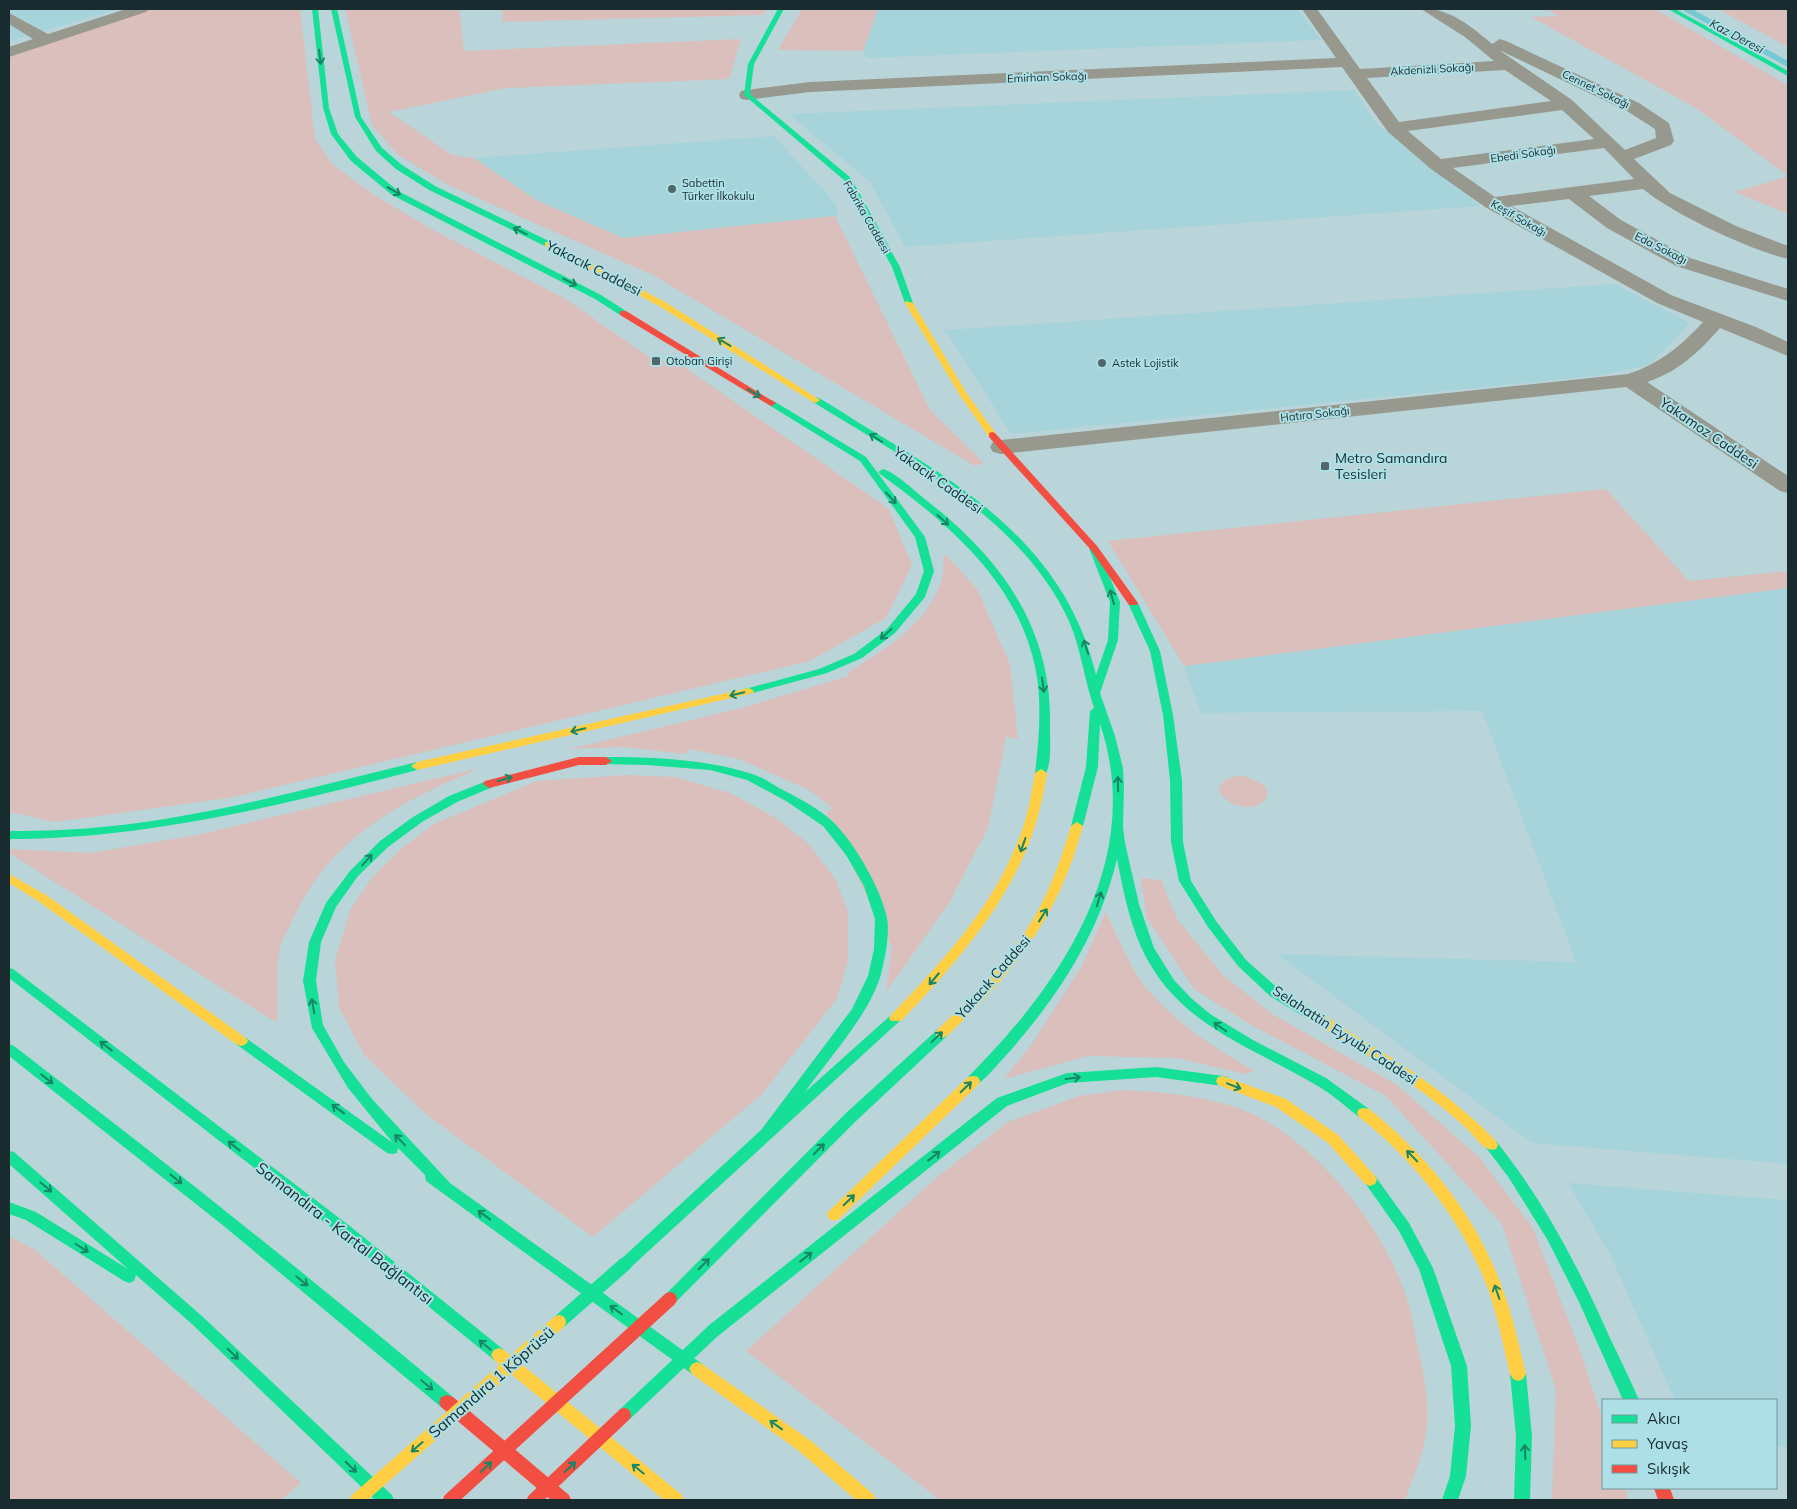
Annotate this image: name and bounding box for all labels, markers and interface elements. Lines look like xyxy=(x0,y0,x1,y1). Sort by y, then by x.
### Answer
water label: Kaz Deresi xyxy=(1707,15,1767,57)
one-way arrow xyxy=(316,49,326,65)
street label: Akdenizli Sokağı xyxy=(1390,60,1474,78)
street label: Cennet Sokağı xyxy=(1560,67,1632,111)
street label: Emirhan Sokağı xyxy=(1007,69,1087,85)
street label: Ebedi Sokağı xyxy=(1489,142,1557,166)
place label: Sabettin Türker İlkokulu xyxy=(682,176,755,203)
street label: Fabrika Caddesi xyxy=(840,178,894,256)
marker: Sabettin Türker İlkokulu xyxy=(666,183,678,195)
one-way arrow xyxy=(387,187,401,197)
street label: Keşif Sokağı xyxy=(1489,196,1549,240)
one-way arrow xyxy=(513,226,528,235)
street label: Eda Sokağı xyxy=(1632,229,1690,267)
street label: Yakacık Caddesi xyxy=(542,236,645,300)
one-way arrow xyxy=(562,277,577,287)
one-way arrow xyxy=(717,337,731,347)
place label: Otoban Girişi xyxy=(666,354,732,368)
marker: Otoban Girişi xyxy=(650,355,662,367)
place label: Astek Lojistik xyxy=(1112,356,1179,370)
marker: Astek Lojistik xyxy=(1096,357,1108,369)
one-way arrow xyxy=(746,389,760,399)
street label: Yakamoz Caddesi xyxy=(1655,393,1762,473)
street label: Hatıra Sokağı xyxy=(1280,403,1350,425)
one-way arrow xyxy=(870,433,884,443)
street label: Yakacık Caddesi xyxy=(889,442,986,517)
place label: Metro Samandıra Tesisleri xyxy=(1335,449,1447,483)
marker: Metro Samandıra Tesisleri xyxy=(1319,460,1331,472)
one-way arrow xyxy=(885,492,897,505)
one-way arrow xyxy=(937,514,950,525)
one-way arrow xyxy=(1107,589,1117,605)
one-way arrow xyxy=(879,628,892,640)
one-way arrow xyxy=(1080,639,1090,655)
one-way arrow xyxy=(1038,677,1048,693)
one-way arrow xyxy=(729,689,745,699)
one-way arrow xyxy=(571,726,587,735)
one-way arrow xyxy=(497,774,513,783)
one-way arrow xyxy=(1113,776,1123,792)
one-way arrow xyxy=(1018,836,1028,852)
one-way arrow xyxy=(361,854,372,867)
one-way arrow xyxy=(1094,892,1104,908)
one-way arrow xyxy=(1038,908,1048,922)
street label: Yakacık Caddesi xyxy=(951,931,1034,1023)
one-way arrow xyxy=(928,972,939,985)
street label: Selahattin Eyyubi Caddesi xyxy=(1269,982,1421,1088)
one-way arrow xyxy=(308,998,318,1014)
one-way arrow xyxy=(1213,1022,1227,1032)
one-way arrow xyxy=(931,1031,943,1043)
one-way arrow xyxy=(99,1041,112,1052)
one-way arrow xyxy=(1065,1073,1081,1083)
one-way arrow xyxy=(40,1074,54,1084)
one-way arrow xyxy=(960,1081,973,1093)
one-way arrow xyxy=(1226,1082,1241,1091)
one-way arrow xyxy=(331,1104,345,1114)
one-way arrow xyxy=(394,1134,406,1147)
one-way arrow xyxy=(228,1140,241,1151)
one-way arrow xyxy=(813,1143,825,1155)
one-way arrow xyxy=(927,1150,940,1161)
one-way arrow xyxy=(1406,1150,1418,1162)
street label: Samandıra - Kartal Bağlantısı xyxy=(252,1157,438,1309)
one-way arrow xyxy=(169,1173,182,1184)
one-way arrow xyxy=(40,1182,53,1193)
one-way arrow xyxy=(843,1194,856,1206)
one-way arrow xyxy=(477,1210,491,1220)
one-way arrow xyxy=(75,1243,89,1254)
one-way arrow xyxy=(800,1251,813,1262)
one-way arrow xyxy=(698,1258,710,1270)
one-way arrow xyxy=(296,1275,309,1286)
one-way arrow xyxy=(1492,1285,1501,1301)
one-way arrow xyxy=(609,1305,623,1315)
street label: Samandıra 1 Köprüsü xyxy=(424,1322,558,1442)
one-way arrow xyxy=(479,1339,492,1350)
one-way arrow xyxy=(227,1348,240,1360)
one-way arrow xyxy=(420,1379,433,1390)
legend xyxy=(1602,1399,1777,1489)
text: Akıcı xyxy=(1647,1409,1680,1428)
one-way arrow xyxy=(769,1420,783,1430)
text: Yavaş xyxy=(1646,1434,1688,1453)
one-way arrow xyxy=(411,1441,424,1453)
one-way arrow xyxy=(1520,1444,1529,1460)
text: Sıkışık xyxy=(1647,1459,1690,1478)
one-way arrow xyxy=(345,1461,357,1473)
one-way arrow xyxy=(480,1461,493,1473)
one-way arrow xyxy=(564,1461,576,1473)
one-way arrow xyxy=(632,1464,645,1475)

